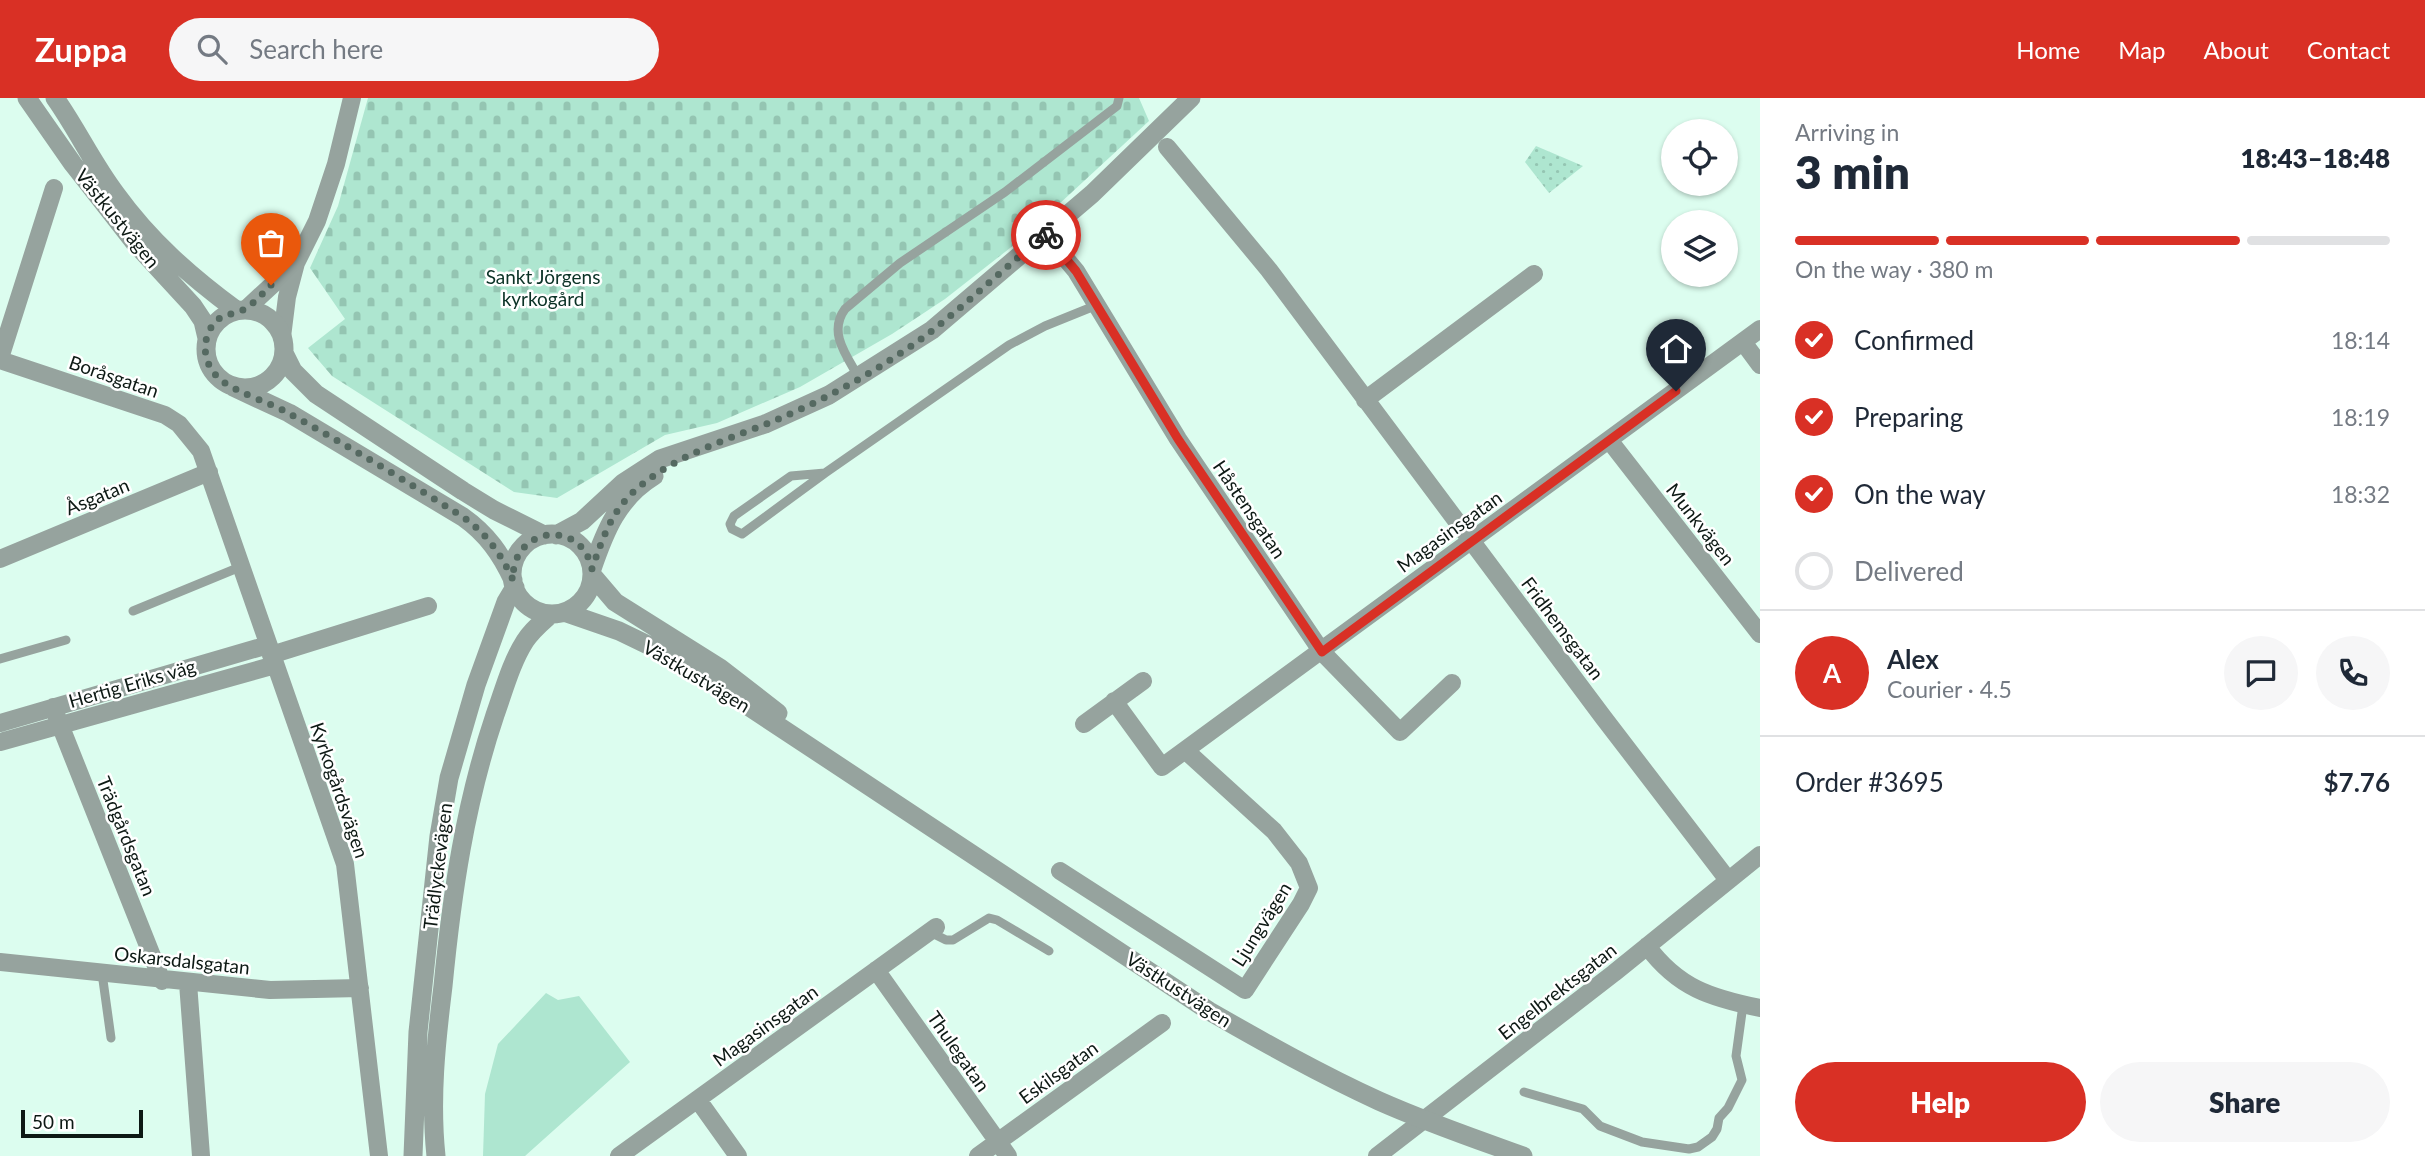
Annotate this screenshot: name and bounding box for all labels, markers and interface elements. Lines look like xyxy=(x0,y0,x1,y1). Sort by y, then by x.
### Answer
search box xyxy=(169,18,659,81)
text: Zuppa xyxy=(35,29,127,69)
icon: search xyxy=(193,30,231,68)
text: Search here xyxy=(249,33,383,65)
text: Home xyxy=(2016,35,2080,64)
text: Map xyxy=(2118,35,2166,64)
text: About xyxy=(2204,35,2269,64)
text: Contact xyxy=(2307,35,2390,64)
text: Arriving in xyxy=(1795,118,1899,146)
map controls xyxy=(1661,119,1738,287)
button: locate xyxy=(1661,119,1738,196)
text: 18:43–18:48 xyxy=(2240,142,2390,174)
text: 3 min xyxy=(1795,144,1910,199)
street label: Västkustvägen xyxy=(71,164,165,272)
courier xyxy=(1011,200,1081,270)
button: layers xyxy=(1661,210,1738,287)
pin xyxy=(241,213,301,285)
icon: bike xyxy=(1027,216,1065,254)
icon: bag xyxy=(252,224,290,262)
text: On the way · 380 m xyxy=(1795,255,1994,283)
park label: Sankt Jörgens kyrkogård xyxy=(486,265,600,310)
pin xyxy=(1646,319,1706,391)
icon: check xyxy=(1795,321,1833,359)
text: Confirmed xyxy=(1854,324,1974,356)
text: 18:14 xyxy=(2331,326,2390,354)
icon: home xyxy=(1657,330,1695,368)
street label: Boråsgatan xyxy=(66,350,162,402)
icon: check xyxy=(1795,398,1833,436)
text: Preparing xyxy=(1854,401,1963,433)
text: 18:19 xyxy=(2331,403,2390,431)
street label: Håstensgatan xyxy=(1209,456,1291,562)
street label: Åsgatan xyxy=(62,473,132,519)
icon: check xyxy=(1795,475,1833,513)
street label: Munkvägen xyxy=(1662,478,1740,570)
text: On the way xyxy=(1854,478,1986,510)
text: 18:32 xyxy=(2331,480,2390,508)
street label: Magasinsgatan xyxy=(1392,485,1506,577)
text: Delivered xyxy=(1854,555,1964,587)
street label: Fridhemsgatan xyxy=(1517,572,1609,684)
street label: Västkustvägen xyxy=(639,635,755,717)
button: chat xyxy=(2224,636,2298,710)
button: phone xyxy=(2316,636,2390,710)
text: Alex xyxy=(1887,643,1939,675)
street label: Hertig Eriks väg xyxy=(66,654,198,712)
text: A xyxy=(1823,657,1841,689)
text: Courier · 4.5 xyxy=(1887,675,2012,703)
street label: Kyrkogårdsvägen xyxy=(306,719,374,861)
text: Order #3695 xyxy=(1795,766,1944,798)
text: $7.76 xyxy=(2324,766,2390,798)
street label: Trädgårdsgatan xyxy=(93,773,161,899)
street label: Trädlyckevägen xyxy=(418,801,456,931)
street label: Ljungvägen xyxy=(1226,878,1296,970)
street label: Engelbrektsgatan xyxy=(1493,938,1621,1044)
street label: Oskarsdalsgatan xyxy=(113,941,251,979)
street label: Västkustvägen xyxy=(1122,946,1236,1032)
street label: Magasinsgatan xyxy=(708,979,822,1071)
street label: Thulegatan xyxy=(923,1006,995,1096)
street label: Eskilsgatan xyxy=(1014,1036,1102,1108)
button: Help xyxy=(1795,1062,2086,1142)
button: Share xyxy=(2100,1062,2390,1142)
scale bar xyxy=(21,1107,144,1139)
text: 50 m xyxy=(32,1110,75,1133)

